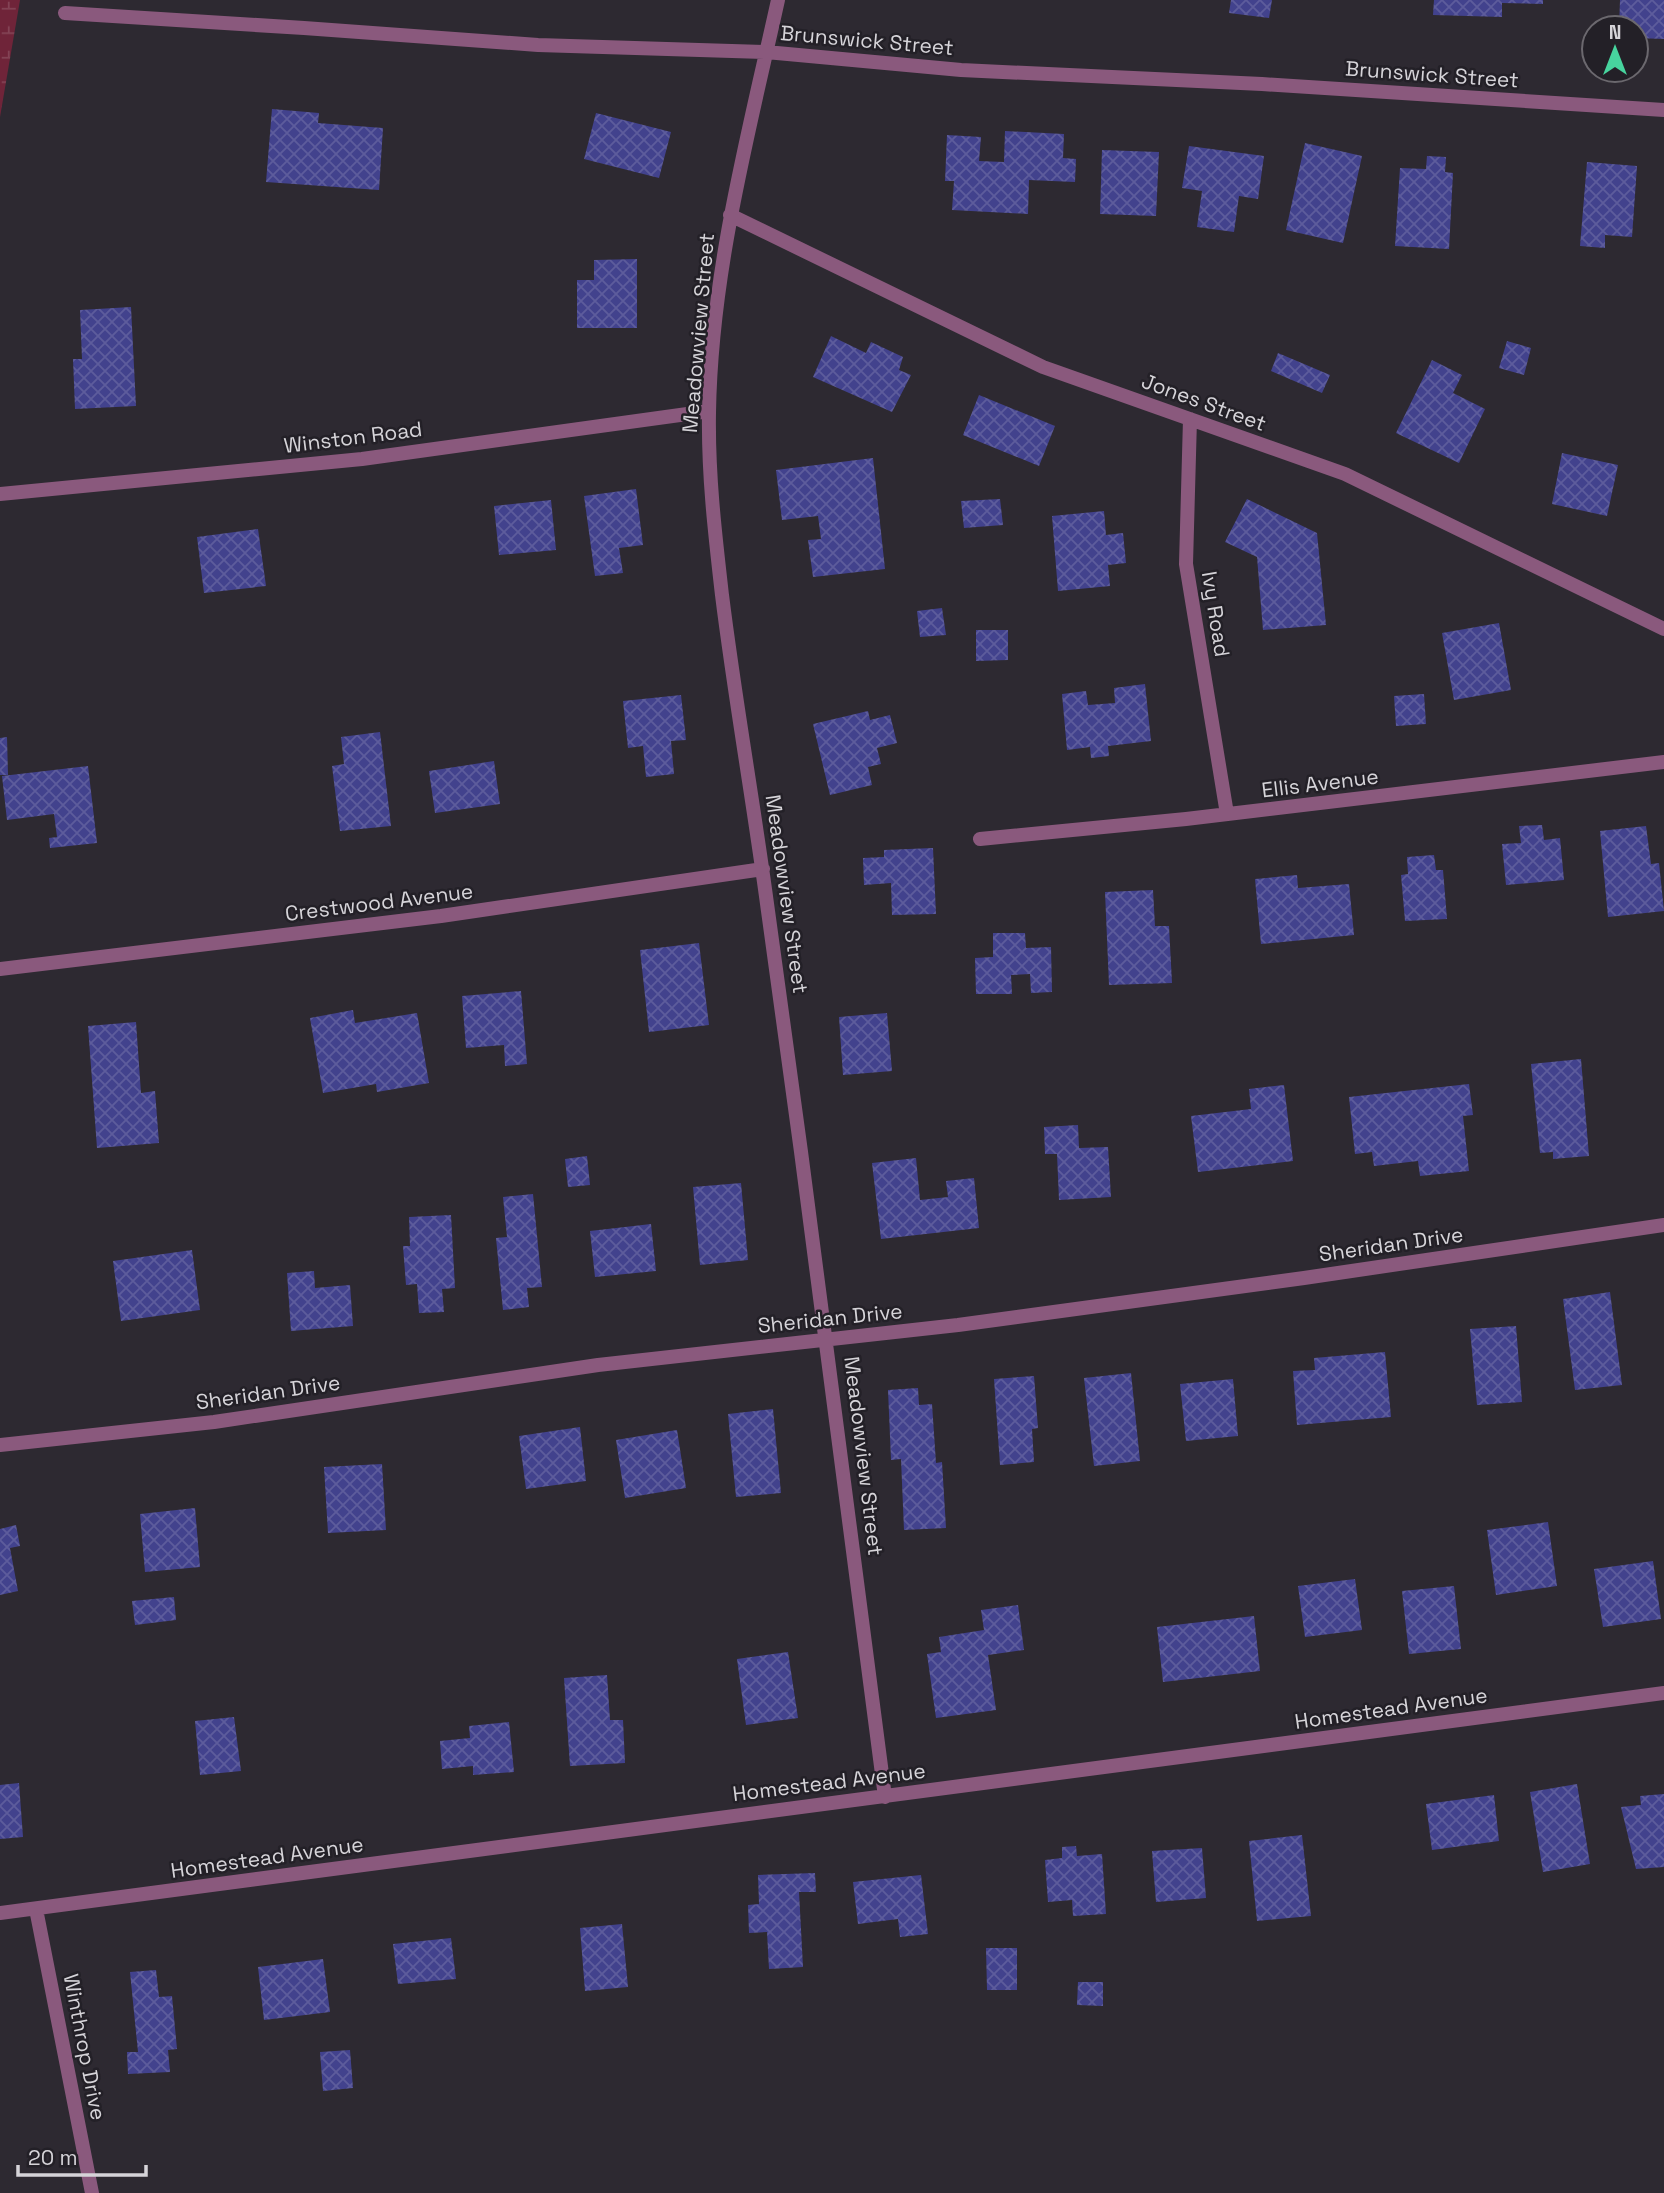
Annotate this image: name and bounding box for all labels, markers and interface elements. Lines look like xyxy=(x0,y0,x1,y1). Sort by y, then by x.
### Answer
north arrow xyxy=(1580,14,1650,84)
street label: Brunswick Street xyxy=(779,19,955,61)
text: N xyxy=(1609,20,1621,45)
street label: Brunswick Street xyxy=(1344,54,1520,94)
street label: Meadowview Street xyxy=(676,232,720,434)
street label: Jones Street xyxy=(1138,367,1270,437)
street label: Winston Road xyxy=(282,415,424,459)
street label: Ivy Road xyxy=(1196,569,1236,659)
street label: Ellis Avenue xyxy=(1260,762,1380,804)
street label: Meadowview Street xyxy=(760,793,814,995)
street label: Crestwood Avenue xyxy=(283,877,475,927)
street label: Sheridan Drive xyxy=(1317,1221,1465,1267)
street label: Sheridan Drive xyxy=(756,1297,904,1339)
street label: Meadowview Street xyxy=(838,1355,890,1557)
street label: Sheridan Drive xyxy=(194,1369,342,1415)
street label: Homestead Avenue xyxy=(1293,1681,1489,1735)
street label: Homestead Avenue xyxy=(731,1757,927,1807)
street label: Homestead Avenue xyxy=(169,1830,365,1884)
street label: Winthrop Drive xyxy=(58,1972,112,2122)
scale bar xyxy=(18,2134,145,2178)
text: 20 m xyxy=(28,2144,78,2171)

